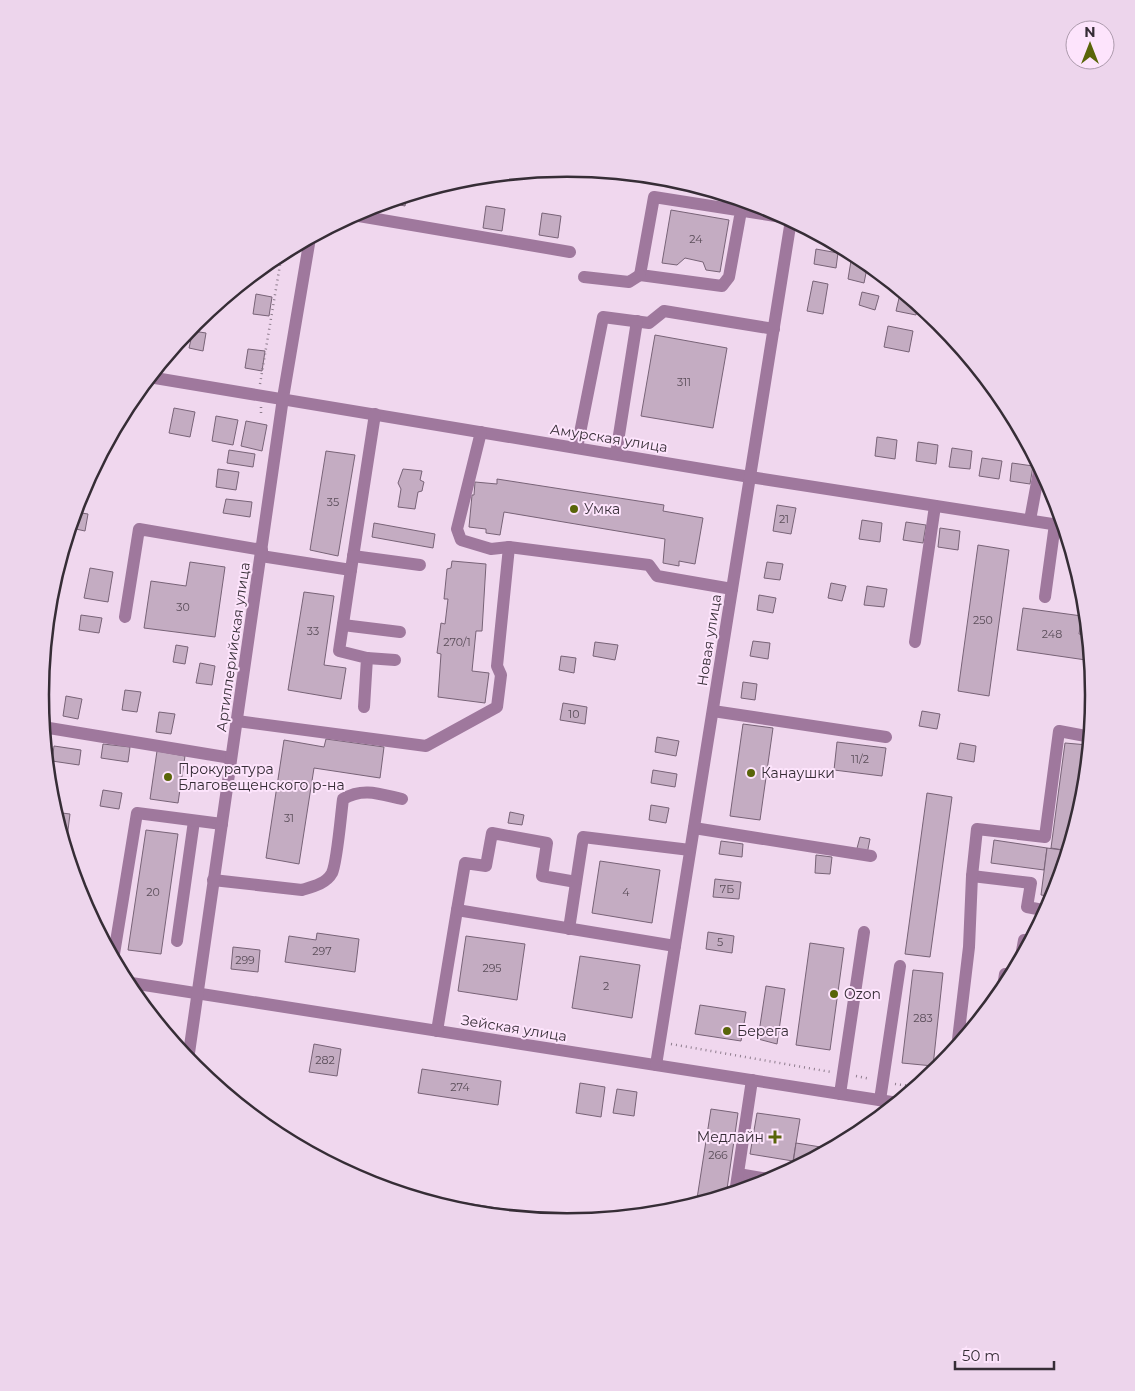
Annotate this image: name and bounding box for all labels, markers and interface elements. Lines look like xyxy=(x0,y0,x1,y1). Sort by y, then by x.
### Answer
north arrow xyxy=(1065,20,1115,70)
text: N xyxy=(1084,23,1096,41)
house number: 24 xyxy=(689,232,703,246)
house number: 311 xyxy=(677,375,691,389)
street label: Амурская улица xyxy=(549,420,669,456)
house number: 35 xyxy=(327,495,339,509)
place label: Умка xyxy=(584,500,620,518)
marker: Умка xyxy=(568,503,580,515)
house number: 21 xyxy=(779,512,789,526)
street label: Артиллерийская улица xyxy=(212,561,254,733)
street label: Новая улица xyxy=(693,593,725,687)
house number: 30 xyxy=(176,600,190,614)
house number: 250 xyxy=(973,613,993,627)
house number: 33 xyxy=(307,624,319,638)
house number: 248 xyxy=(1042,627,1062,641)
house number: 270/1 xyxy=(443,635,471,649)
house number: 10 xyxy=(568,707,580,721)
house number: 11/2 xyxy=(851,752,869,766)
place label: Прокуратура Благовещенского р-на xyxy=(178,760,345,794)
place label: Канаушки xyxy=(761,764,835,782)
marker: Канаушки xyxy=(745,767,757,779)
marker: Прокуратура Благовещенского р-на xyxy=(162,771,174,783)
house number: 31 xyxy=(284,811,294,825)
house number: 7Б xyxy=(720,882,734,896)
house number: 20 xyxy=(146,885,160,899)
house number: 4 xyxy=(622,885,630,899)
house number: 5 xyxy=(717,935,723,949)
house number: 297 xyxy=(312,944,332,958)
house number: 299 xyxy=(235,953,255,967)
house number: 295 xyxy=(482,961,502,975)
house number: 2 xyxy=(603,979,609,993)
place label: Ozon xyxy=(844,985,881,1003)
marker: Ozon xyxy=(828,988,840,1000)
street label: Зейская улица xyxy=(460,1011,568,1045)
house number: 283 xyxy=(913,1011,933,1025)
place label: Берега xyxy=(737,1022,789,1040)
marker: Берега xyxy=(721,1025,733,1037)
house number: 282 xyxy=(315,1053,335,1067)
house number: 274 xyxy=(450,1080,470,1094)
place label: Медлайн xyxy=(697,1128,764,1146)
marker: Медлайн xyxy=(768,1130,782,1144)
house number: 266 xyxy=(708,1148,728,1162)
scale bar xyxy=(955,1338,1054,1370)
text: 50 m xyxy=(962,1346,1000,1365)

